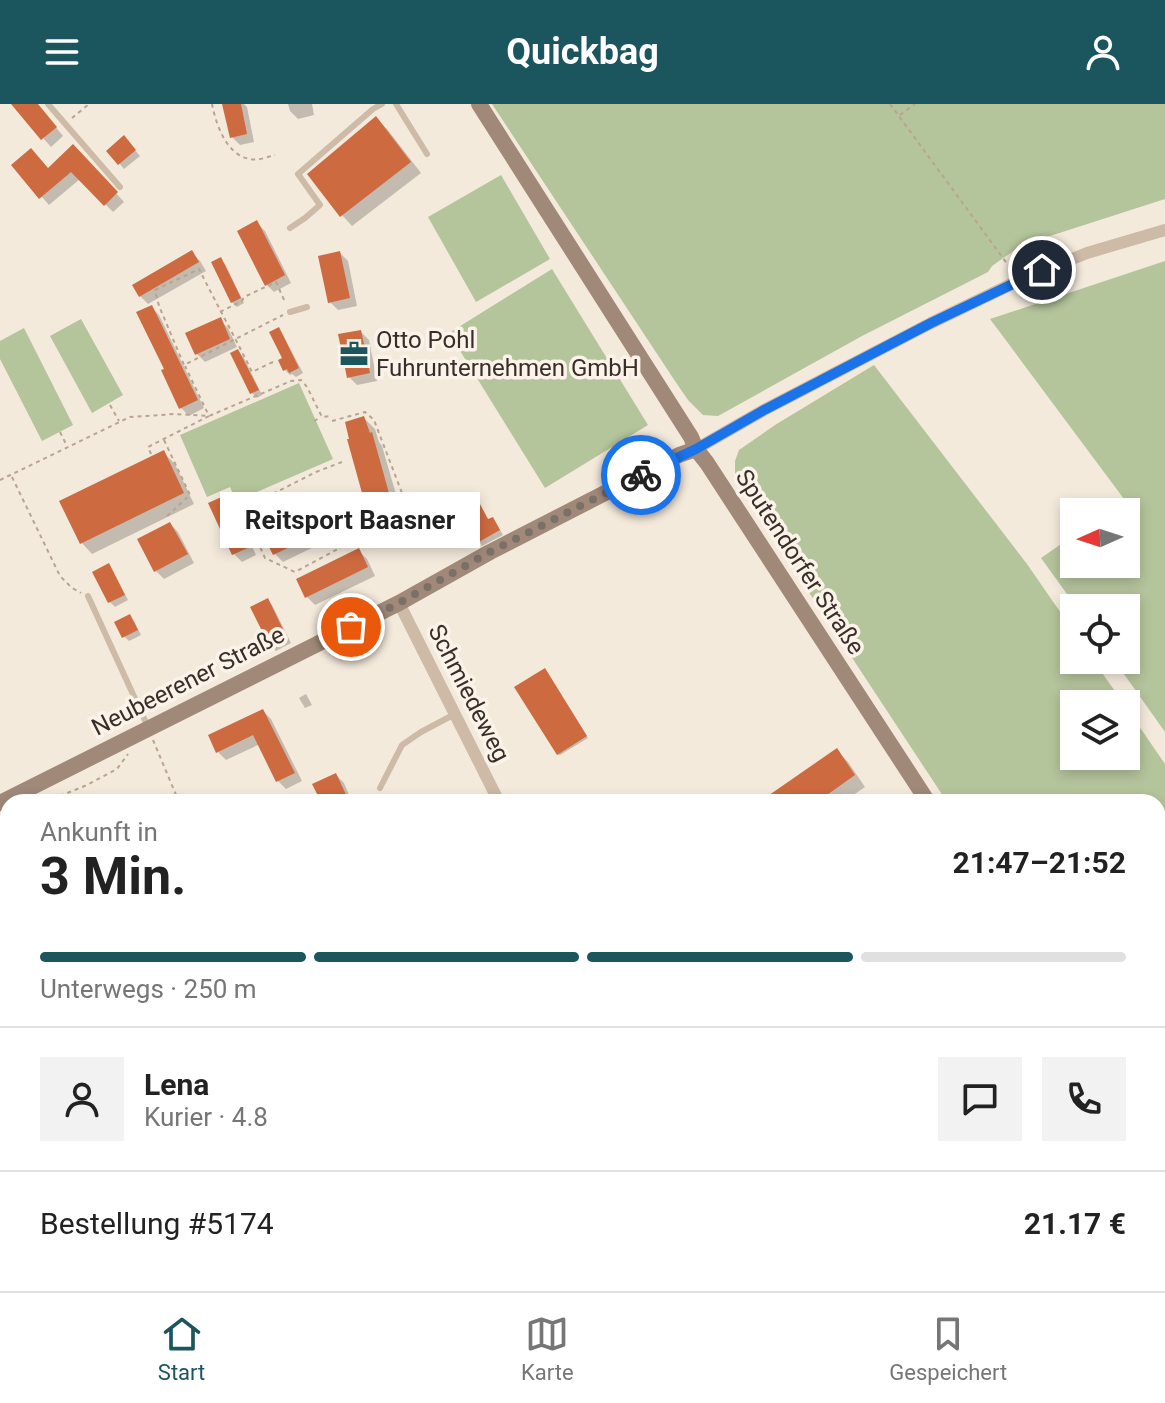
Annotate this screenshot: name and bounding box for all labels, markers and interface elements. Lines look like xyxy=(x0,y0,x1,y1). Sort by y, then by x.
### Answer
icon: menu xyxy=(40,30,84,74)
icon: person xyxy=(1081,30,1125,74)
text: Quickbag xyxy=(506,31,659,73)
pin xyxy=(1008,236,1076,304)
icon: home xyxy=(1020,248,1064,292)
place label: Otto Pohl Fuhrunternehmen GmbH xyxy=(376,326,639,382)
office icon: Otto Pohl Fuhrunternehmen GmbH xyxy=(339,339,369,369)
courier xyxy=(601,435,681,515)
icon: bike xyxy=(619,453,663,497)
street label: Sputendorfer Straße xyxy=(730,464,870,660)
callout: Reitsport Baasner xyxy=(221,491,481,547)
north arrow xyxy=(1060,498,1140,578)
map controls xyxy=(1060,498,1140,770)
text: Reitsport Baasner xyxy=(245,505,455,535)
pin xyxy=(317,593,385,661)
button: locate xyxy=(1060,594,1140,674)
icon: bag xyxy=(329,605,373,649)
street label: Neubeerener Straße xyxy=(87,620,289,742)
street label: Schmiedeweg xyxy=(422,620,516,766)
button: layers xyxy=(1060,690,1140,770)
text: Ankunft in xyxy=(40,817,158,847)
text: 21:47–21:52 xyxy=(952,845,1126,880)
text: 3 Min. xyxy=(40,846,186,907)
text: Unterwegs · 250 m xyxy=(40,974,257,1004)
button: person xyxy=(40,1057,124,1141)
button: chat xyxy=(938,1057,1022,1141)
button: phone xyxy=(1042,1057,1126,1141)
text: Lena xyxy=(144,1067,209,1102)
text: Kurier · 4.8 xyxy=(144,1102,268,1132)
text: Bestellung #5174 xyxy=(40,1206,274,1241)
text: 21.17 € xyxy=(1024,1206,1126,1241)
tab: Start xyxy=(158,1312,205,1385)
tab: Karte xyxy=(521,1312,574,1385)
tab: Gespeichert xyxy=(889,1312,1007,1385)

